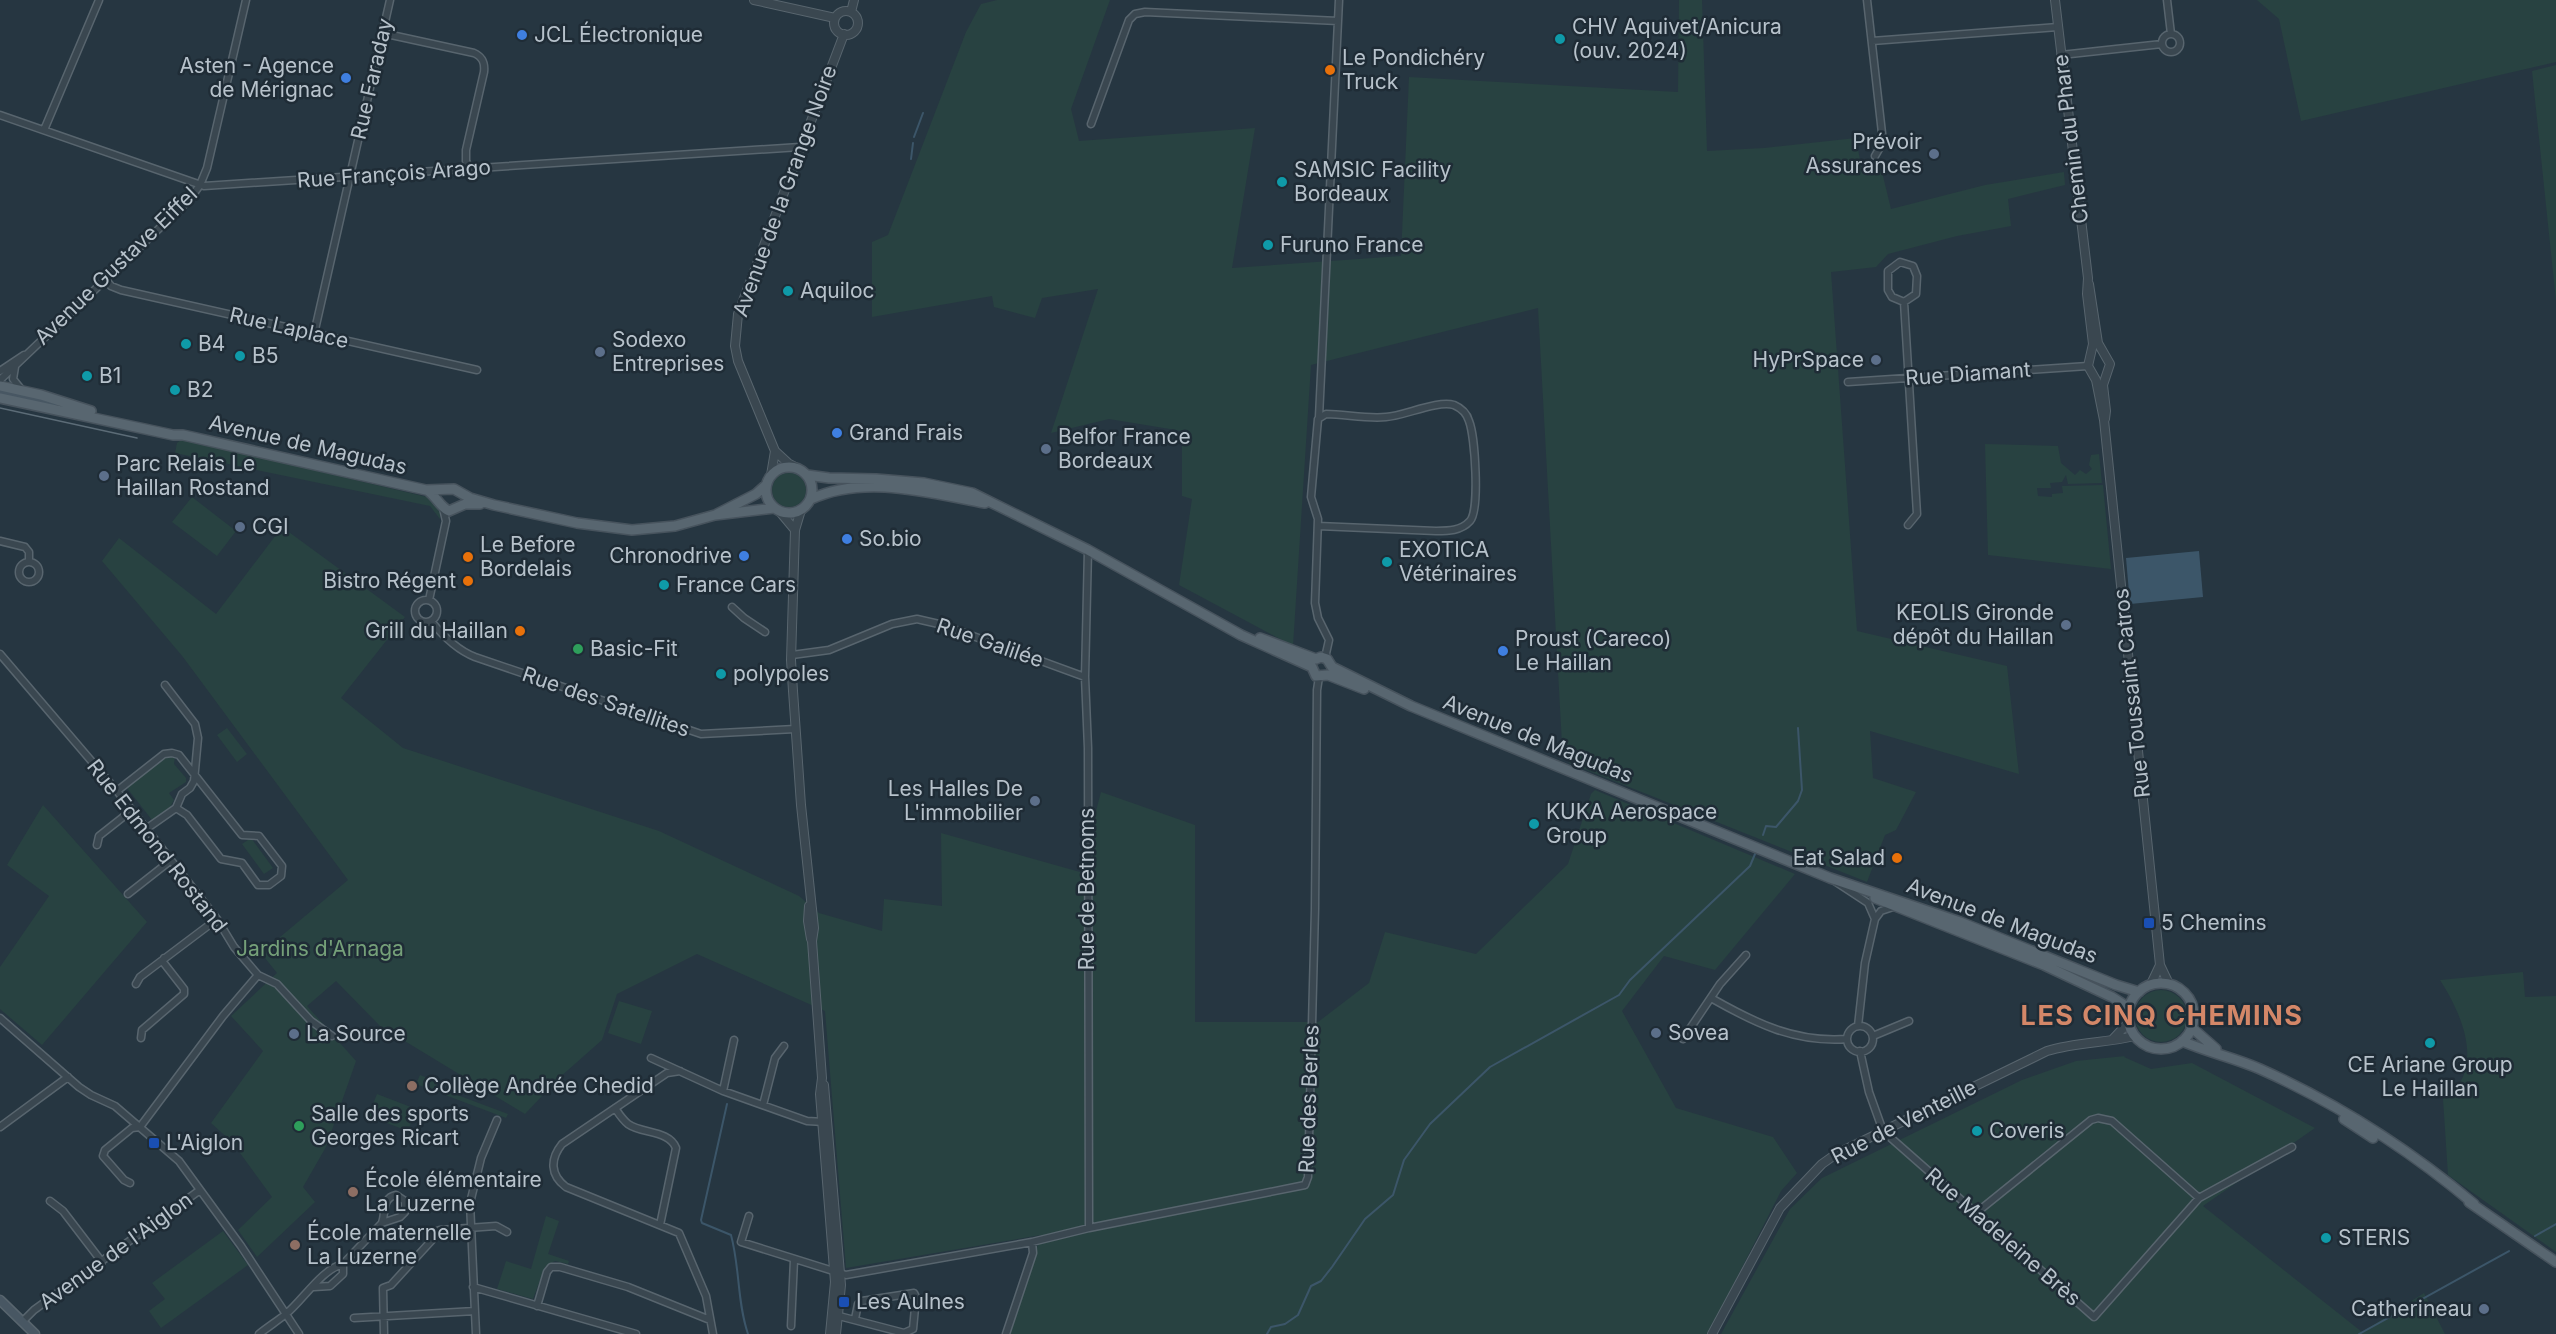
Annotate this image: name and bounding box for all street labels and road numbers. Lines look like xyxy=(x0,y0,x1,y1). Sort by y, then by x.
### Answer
street label: Rue Faraday xyxy=(345,16,398,142)
street label: Chemin du Phare xyxy=(2048,53,2093,225)
street label: Avenue de la Grange Noire xyxy=(727,62,842,320)
street label: Rue François Arago xyxy=(296,154,492,193)
street label: Avenue Gustave Eiffel xyxy=(29,182,202,350)
street label: Rue Laplace xyxy=(227,302,351,353)
street label: Rue Diamant xyxy=(1904,357,2032,390)
street label: Avenue de Magudas xyxy=(207,410,410,479)
street label: Rue Toussaint Catros xyxy=(2108,587,2155,799)
street label: Rue Galilée xyxy=(933,613,1047,672)
street label: Rue des Satellites xyxy=(519,661,693,742)
street label: Avenue de Magudas xyxy=(1440,689,1637,788)
street label: Rue Edmond Rostand xyxy=(82,754,233,937)
street label: Rue de Betnoms xyxy=(1074,808,1099,970)
street label: Avenue de Magudas xyxy=(1903,873,2101,968)
street label: Rue des Berles xyxy=(1293,1024,1324,1174)
street label: Rue de Venteille xyxy=(1827,1074,1981,1169)
street label: Rue Madeleine Brès xyxy=(1921,1162,2086,1311)
street label: Avenue de l'Aiglon xyxy=(34,1187,197,1315)

